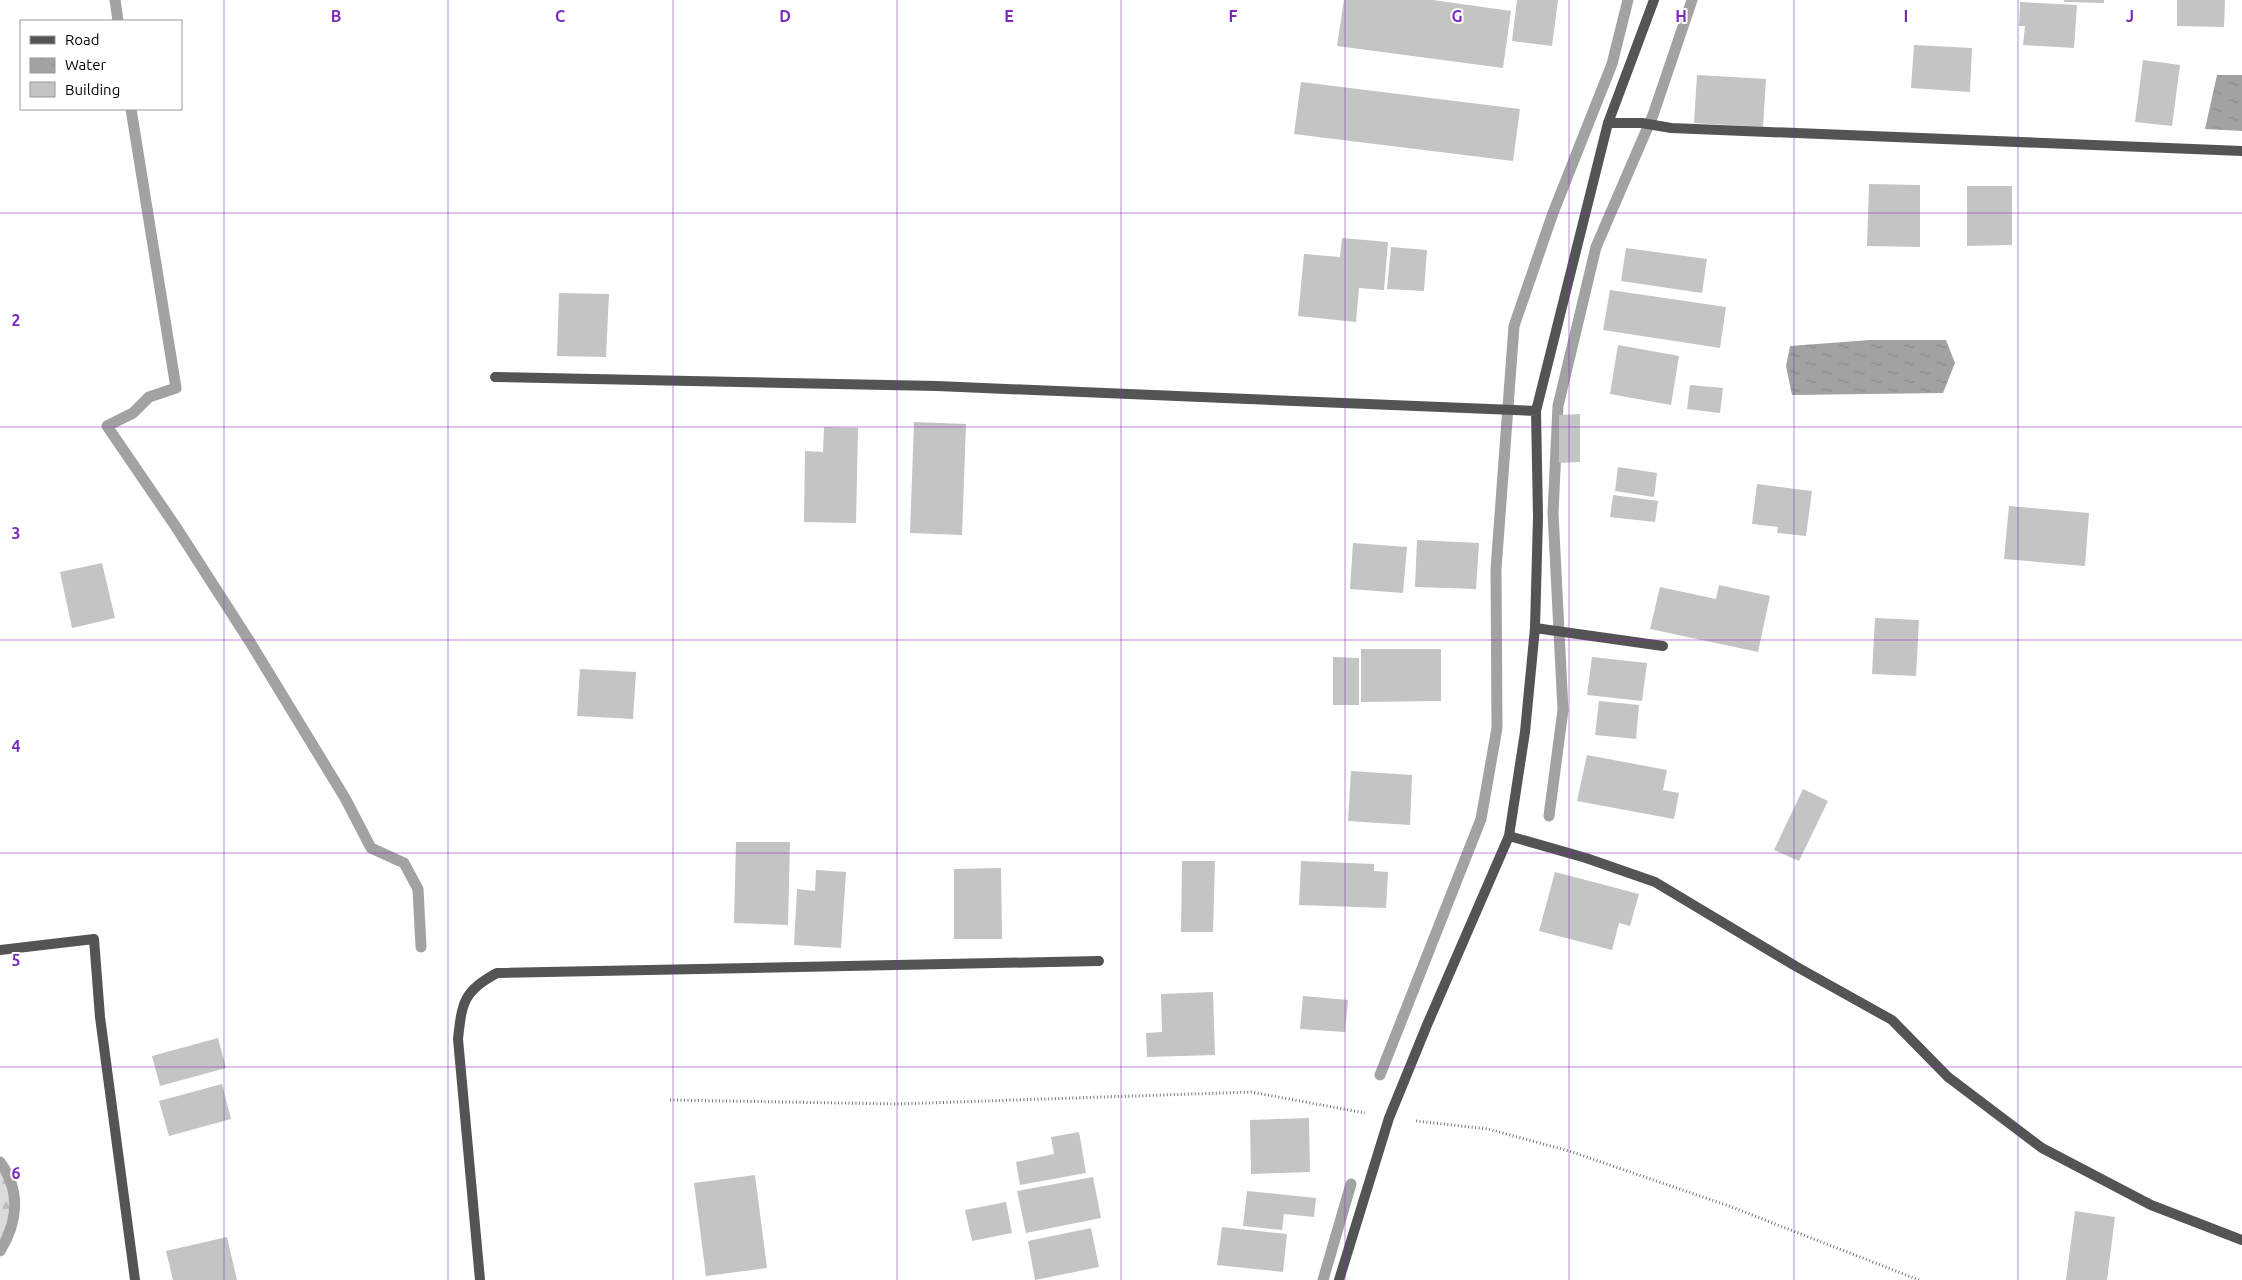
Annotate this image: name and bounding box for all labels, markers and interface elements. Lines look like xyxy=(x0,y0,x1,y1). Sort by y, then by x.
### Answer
text: B xyxy=(331,7,341,25)
text: C xyxy=(555,7,565,25)
text: D xyxy=(779,7,791,25)
text: E xyxy=(1004,7,1014,25)
text: F xyxy=(1229,7,1238,25)
text: G xyxy=(1451,7,1463,25)
text: H xyxy=(1675,7,1687,25)
text: I xyxy=(1904,7,1908,25)
text: J xyxy=(2126,7,2134,25)
legend xyxy=(20,20,182,110)
text: Road xyxy=(65,31,100,48)
text: Water xyxy=(65,56,106,73)
text: Building xyxy=(65,81,120,98)
text: 2 xyxy=(11,311,21,329)
text: 3 xyxy=(11,524,21,542)
text: 4 xyxy=(11,737,21,755)
text: 5 xyxy=(11,951,21,969)
text: 6 xyxy=(11,1164,21,1182)

